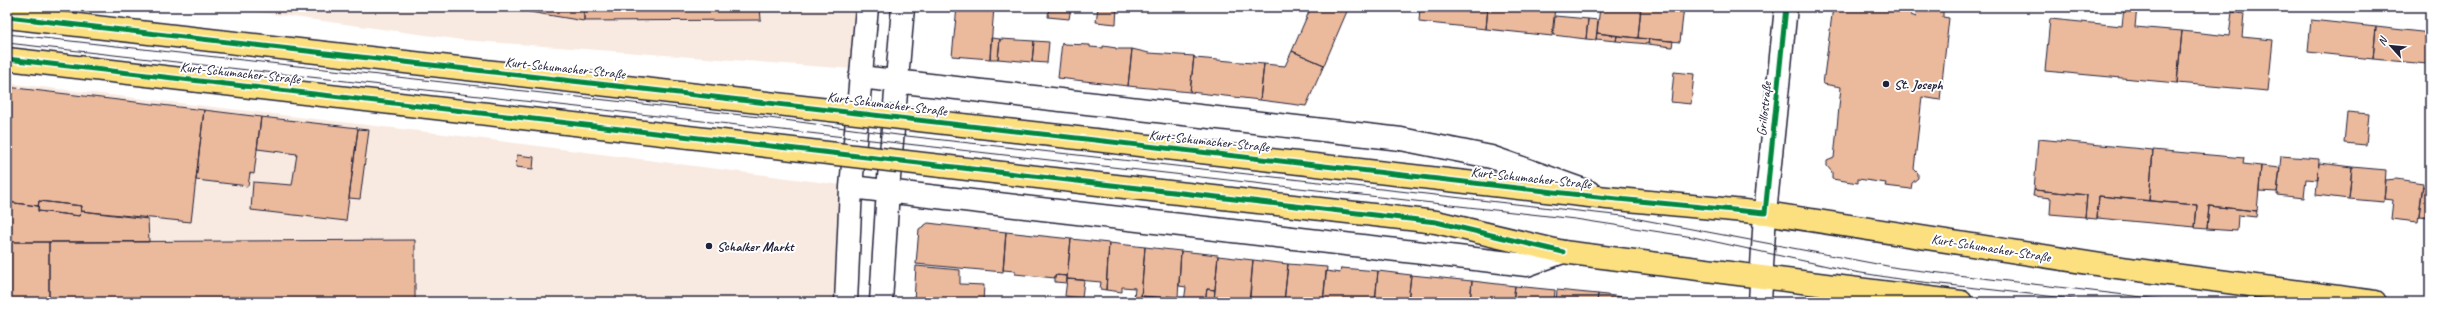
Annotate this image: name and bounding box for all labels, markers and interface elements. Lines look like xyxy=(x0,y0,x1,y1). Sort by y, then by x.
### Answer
north arrow xyxy=(2371,26,2411,66)
text: N xyxy=(2374,33,2391,48)
street label: Kurt-Schumacher-Straße xyxy=(504,53,627,83)
street label: Kurt-Schumacher-Straße xyxy=(179,58,302,88)
place label: St. Joseph xyxy=(1894,76,1943,93)
marker: St. Joseph xyxy=(1881,79,1891,89)
street label: Grillostraße xyxy=(1753,80,1775,137)
street label: Kurt-Schumacher-Straße xyxy=(826,88,949,120)
street label: Kurt-Schumacher-Straße xyxy=(1148,126,1271,156)
street label: Kurt-Schumacher-Straße xyxy=(1470,163,1593,193)
street label: Kurt-Schumacher-Straße xyxy=(1930,230,2053,266)
place label: Schalker Markt xyxy=(717,238,796,255)
marker: Schalker Markt xyxy=(704,241,714,251)

